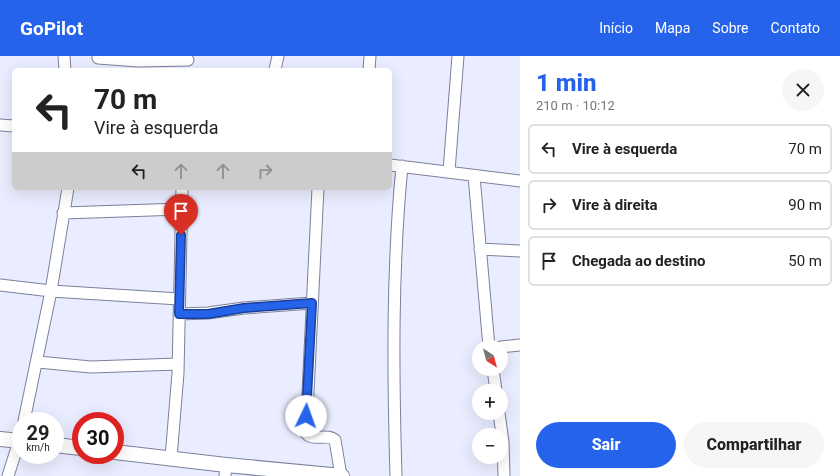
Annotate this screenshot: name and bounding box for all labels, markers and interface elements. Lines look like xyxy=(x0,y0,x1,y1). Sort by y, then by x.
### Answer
text: GoPilot xyxy=(20,17,83,40)
text: Início xyxy=(599,20,633,36)
text: Mapa xyxy=(655,20,690,36)
text: Sobre xyxy=(712,20,749,36)
text: Contato xyxy=(771,20,820,36)
text: 1 min xyxy=(536,69,597,97)
button: close xyxy=(782,69,824,111)
text: 70 m xyxy=(94,83,157,116)
icon: left xyxy=(28,84,80,136)
text: 210 m · 10:12 xyxy=(536,98,615,113)
text: Vire à esquerda xyxy=(94,117,218,138)
icon: left xyxy=(538,138,560,160)
text: Vire à esquerda xyxy=(572,140,677,158)
text: 70 m xyxy=(788,140,822,158)
icon: left xyxy=(128,160,150,182)
icon: ahead xyxy=(170,160,192,182)
icon: ahead xyxy=(212,160,234,182)
icon: right xyxy=(254,160,276,182)
pin xyxy=(164,194,198,235)
icon: right xyxy=(538,194,560,216)
text: Vire à direita xyxy=(572,196,658,214)
text: 90 m xyxy=(788,196,822,214)
icon: arrive xyxy=(170,200,192,222)
icon: arrive xyxy=(538,250,560,272)
text: Chegada ao destino xyxy=(572,252,706,270)
text: 50 m xyxy=(788,252,822,270)
north arrow xyxy=(472,340,508,376)
map controls xyxy=(472,340,508,464)
button: + xyxy=(472,384,508,420)
position arrow xyxy=(285,395,327,437)
speed limit sign: 30 xyxy=(72,412,124,464)
text: 29 xyxy=(27,421,49,445)
button: Sair xyxy=(536,422,676,468)
button: Compartilhar xyxy=(684,422,824,468)
button: − xyxy=(472,428,508,464)
text: km/h xyxy=(26,442,50,453)

